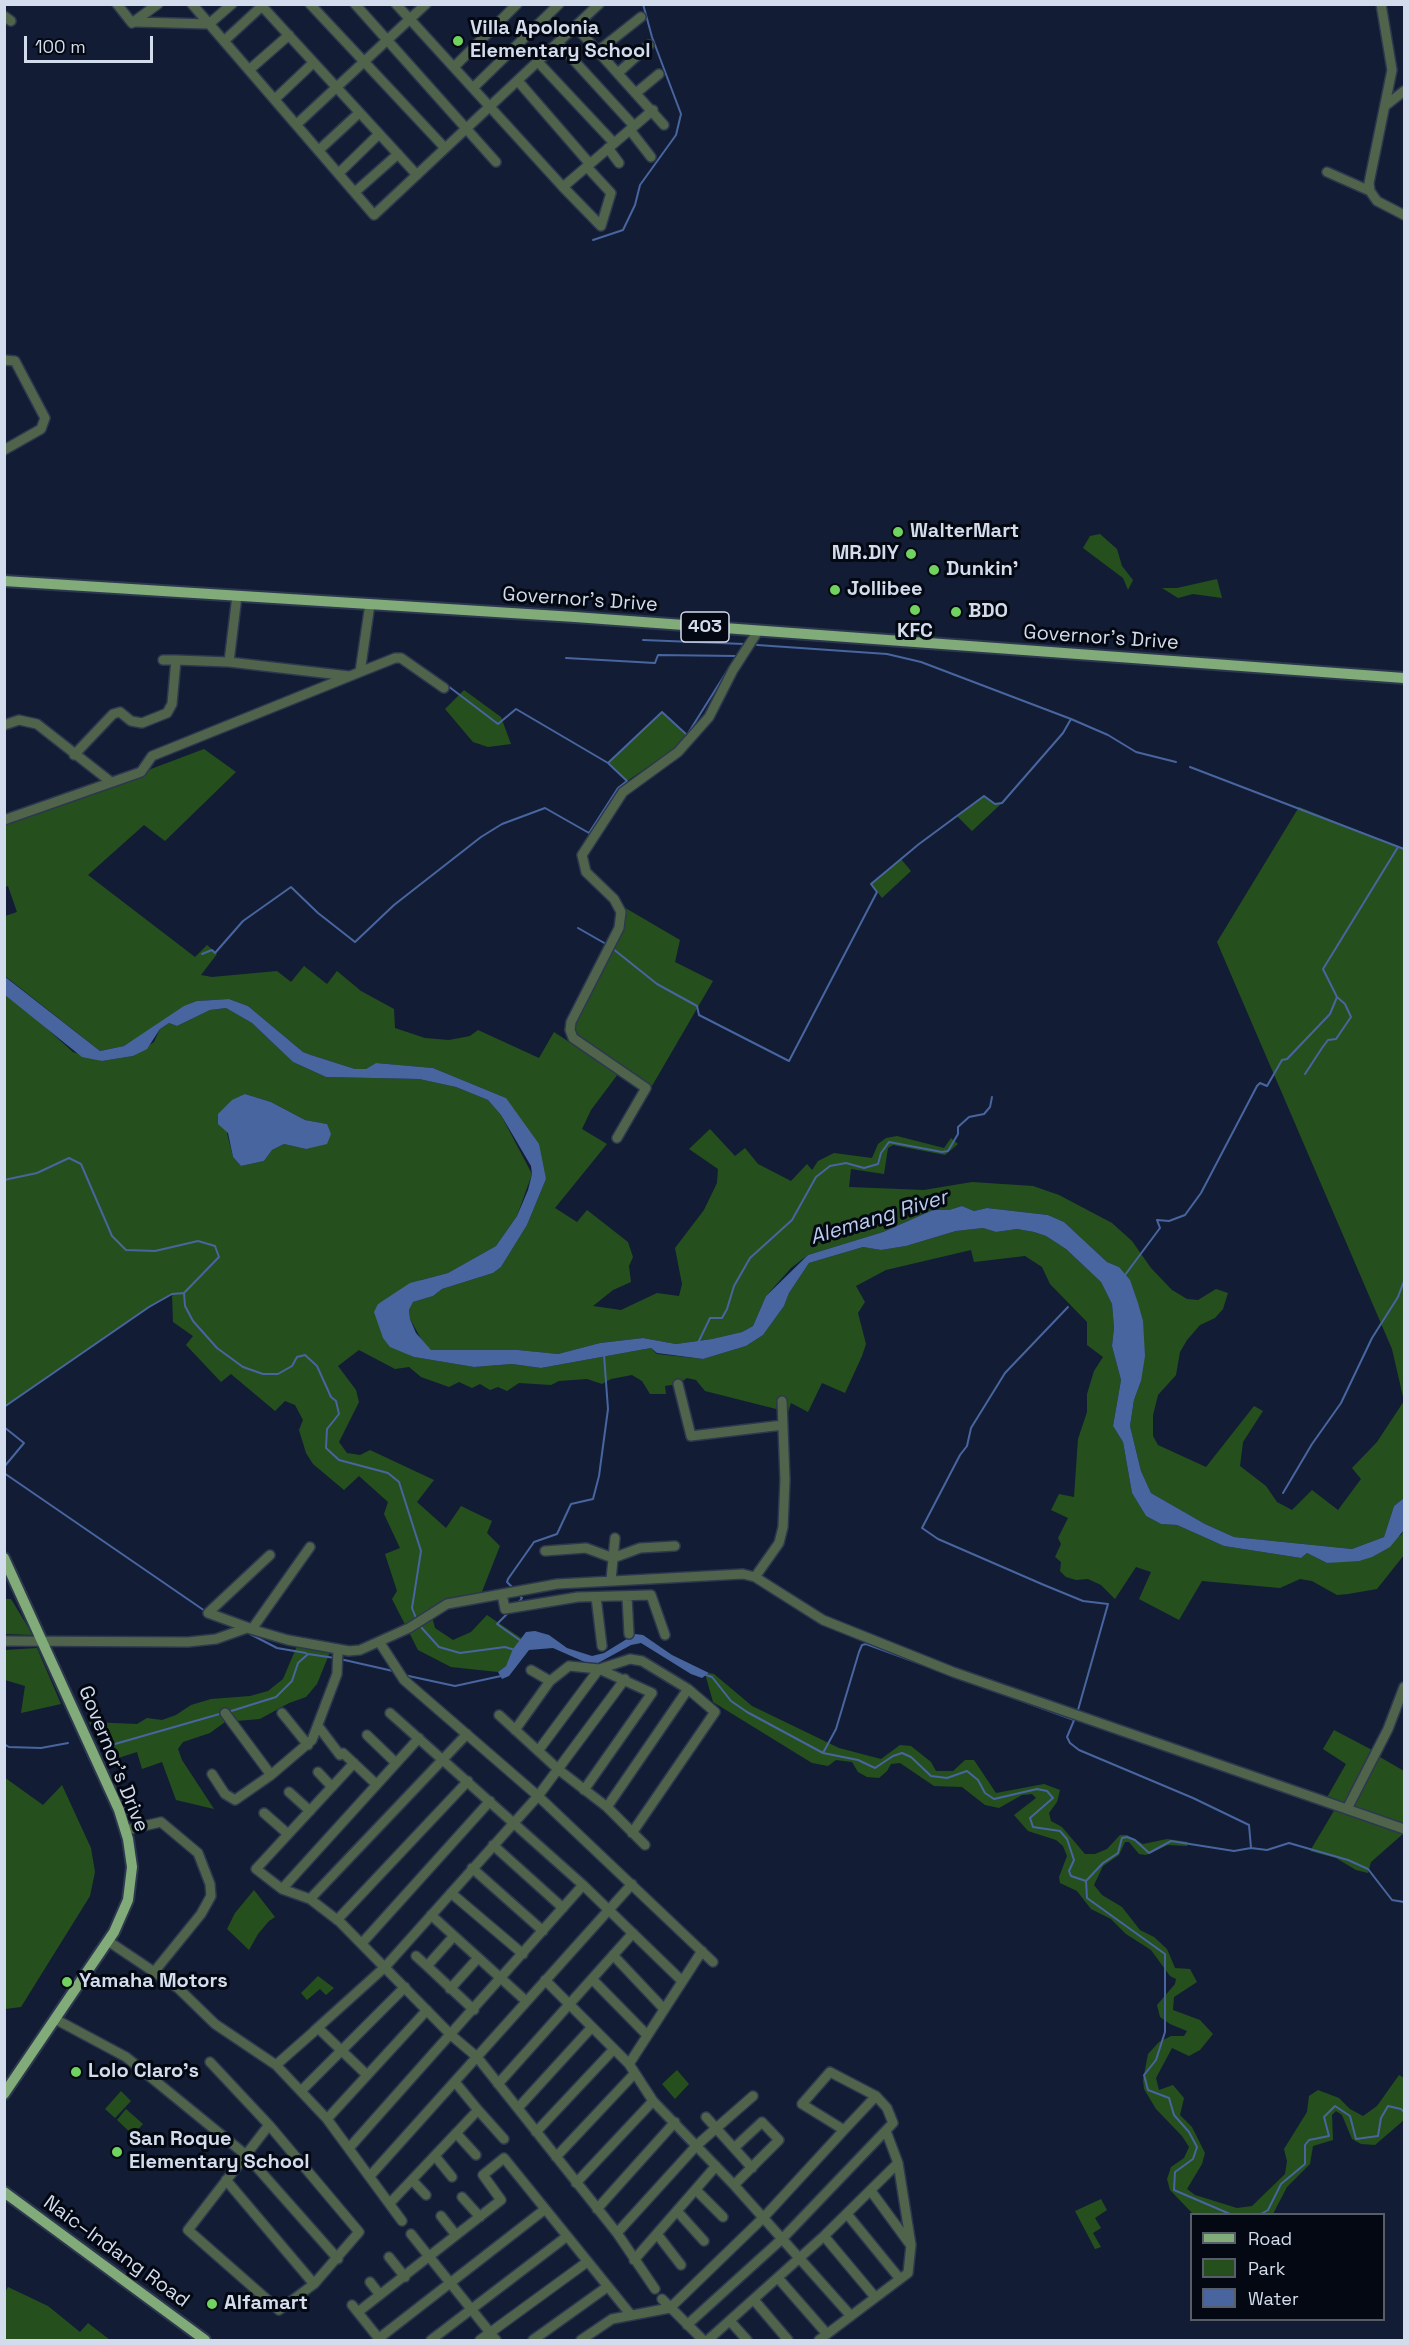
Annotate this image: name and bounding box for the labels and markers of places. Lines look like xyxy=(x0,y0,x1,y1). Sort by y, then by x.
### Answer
place label: Villa Apolonia Elementary School xyxy=(470,17,651,64)
marker: Villa Apolonia Elementary School xyxy=(451,34,465,48)
place label: WalterMart xyxy=(910,520,1019,544)
marker: WalterMart xyxy=(891,525,905,539)
place label: MR.DIY xyxy=(832,542,899,566)
marker: MR.DIY xyxy=(904,547,918,561)
place label: Dunkin' xyxy=(946,558,1018,582)
marker: Dunkin' xyxy=(927,563,941,577)
place label: Jollibee xyxy=(847,578,922,602)
marker: Jollibee xyxy=(828,583,842,597)
place label: BDO xyxy=(968,600,1008,624)
marker: KFC xyxy=(908,603,922,617)
marker: BDO xyxy=(949,605,963,619)
place label: KFC xyxy=(897,620,933,644)
place label: Yamaha Motors xyxy=(79,1970,228,1994)
marker: Yamaha Motors xyxy=(60,1975,74,1989)
place label: Lolo Claro's xyxy=(88,2060,199,2084)
marker: Lolo Claro's xyxy=(69,2065,83,2079)
place label: San Roque Elementary School xyxy=(129,2128,310,2175)
marker: San Roque Elementary School xyxy=(110,2145,124,2159)
place label: Alfamart xyxy=(224,2292,308,2316)
marker: Alfamart xyxy=(205,2297,219,2311)

